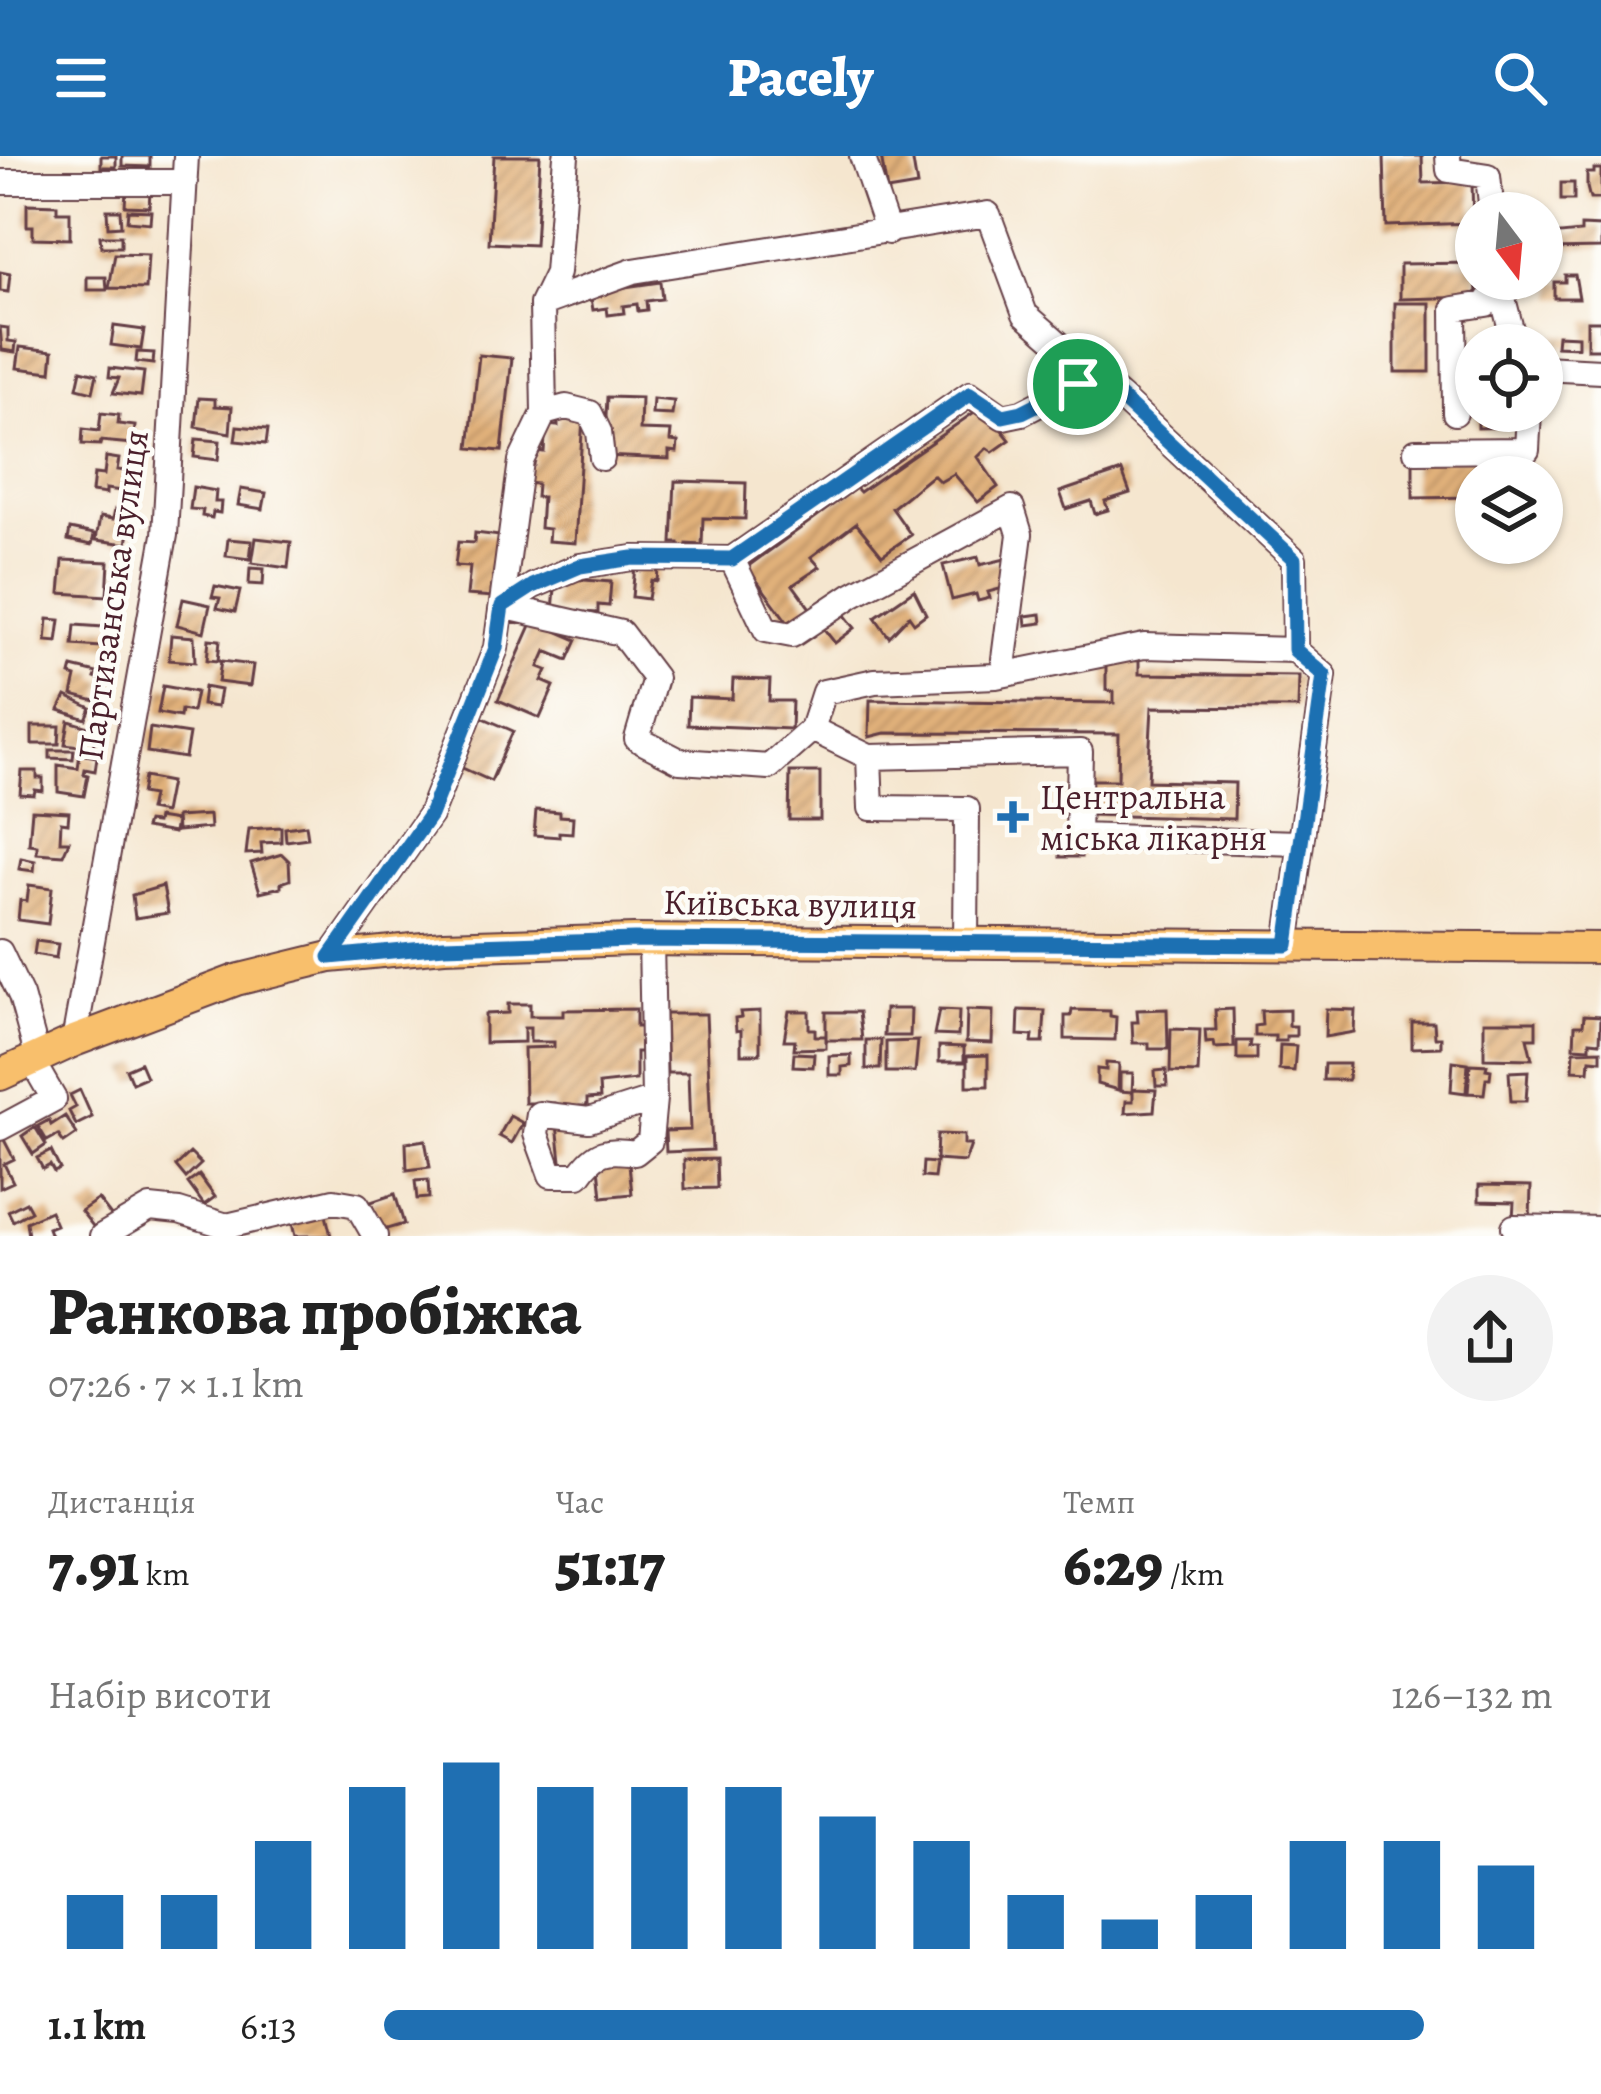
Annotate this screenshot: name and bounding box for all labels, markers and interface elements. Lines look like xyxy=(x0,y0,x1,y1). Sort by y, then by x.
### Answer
text: Pacely xyxy=(728,41,873,115)
icon: menu xyxy=(48,45,114,111)
icon: search xyxy=(1487,45,1553,111)
north arrow xyxy=(1455,192,1563,300)
map controls xyxy=(1455,192,1563,564)
button: locate xyxy=(1455,324,1563,432)
pin xyxy=(1027,333,1129,435)
icon: arrive xyxy=(1045,351,1111,417)
street label: Партизанська вулиця xyxy=(65,427,160,763)
button: layers xyxy=(1455,456,1563,564)
place label: Центральна міська лікарня xyxy=(1040,772,1267,862)
marker: Центральна міська лікарня xyxy=(997,801,1029,833)
street label: Київська вулиця xyxy=(663,877,917,930)
text: Ранкова пробіжка xyxy=(48,1267,581,1357)
button: share xyxy=(1427,1275,1553,1401)
text: 07:26 · 7 × 1.1 km xyxy=(48,1357,304,1410)
text: Дистанція xyxy=(48,1479,195,1524)
text: Час xyxy=(556,1479,604,1524)
text: Темп xyxy=(1063,1479,1135,1524)
text: 7.91 xyxy=(48,1524,139,1606)
text: 51:17 xyxy=(556,1524,665,1606)
text: 6:29 xyxy=(1063,1524,1163,1606)
text: km xyxy=(139,1551,190,1596)
text: /km xyxy=(1163,1551,1224,1596)
text: Набір висоти xyxy=(48,1668,272,1721)
text: 126–132 m xyxy=(1391,1668,1553,1721)
text: 1.1 km xyxy=(48,1999,146,2052)
text: 6:13 xyxy=(240,1999,297,2052)

